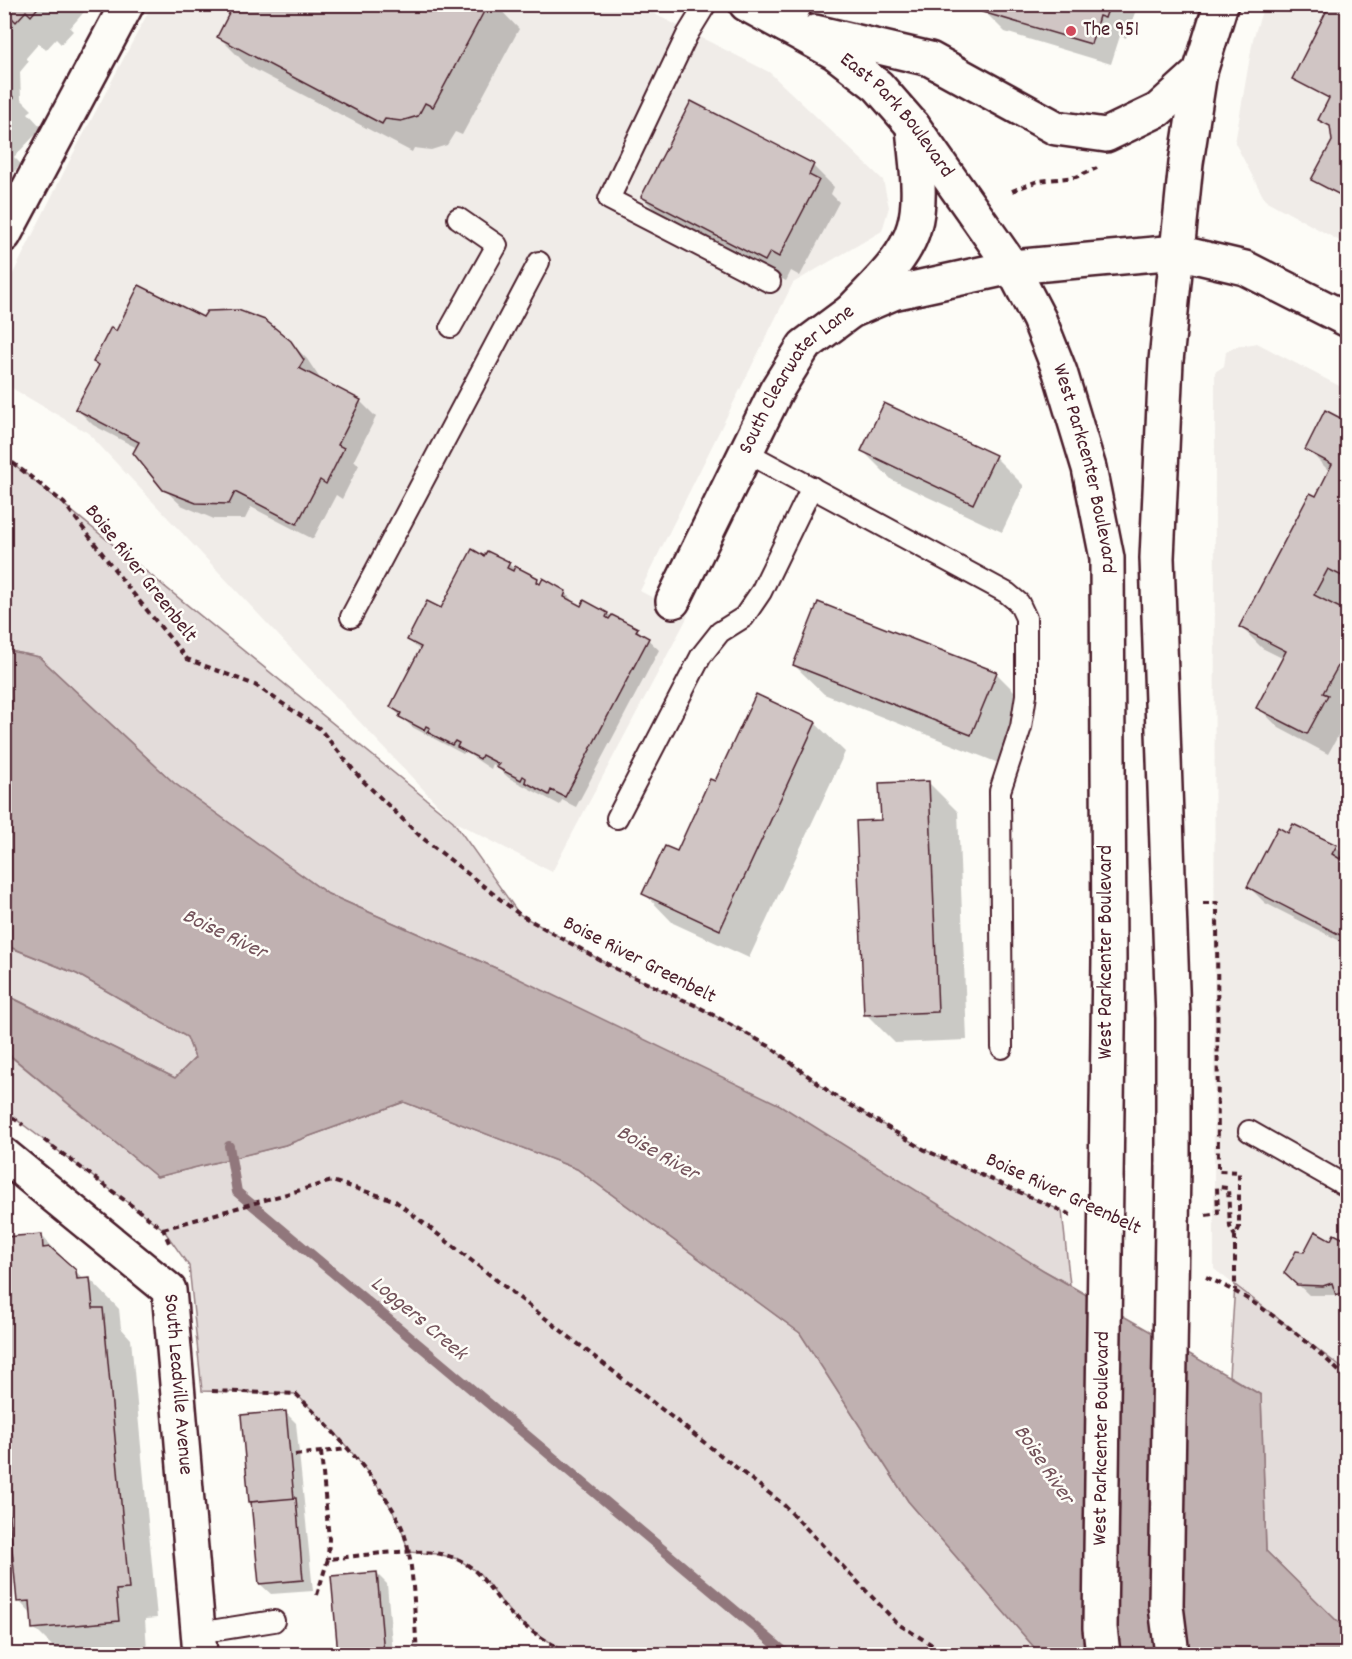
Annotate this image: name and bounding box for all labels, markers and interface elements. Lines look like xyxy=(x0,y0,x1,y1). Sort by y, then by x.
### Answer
place label: The 951 xyxy=(1083,16,1139,46)
marker: The 951 xyxy=(1064,24,1078,38)
street label: East Park Boulevard xyxy=(832,46,960,185)
street label: South Clearwater Lane xyxy=(732,298,861,460)
street label: West Parkcenter Boulevard xyxy=(1043,360,1122,573)
street label: Boise River Greenbelt xyxy=(76,498,204,650)
street label: West Parkcenter Boulevard xyxy=(1092,845,1122,1059)
water label: Boise River xyxy=(177,901,274,970)
street label: Boise River Greenbelt xyxy=(557,909,721,1013)
water label: Boise River xyxy=(610,1118,706,1191)
street label: Boise River Greenbelt xyxy=(980,1146,1146,1244)
water label: Loggers Creek xyxy=(363,1269,475,1370)
street label: South Leadville Avenue xyxy=(154,1293,200,1476)
street label: West Parkcenter Boulevard xyxy=(1086,1331,1119,1546)
water label: Boise River xyxy=(1005,1419,1083,1513)

